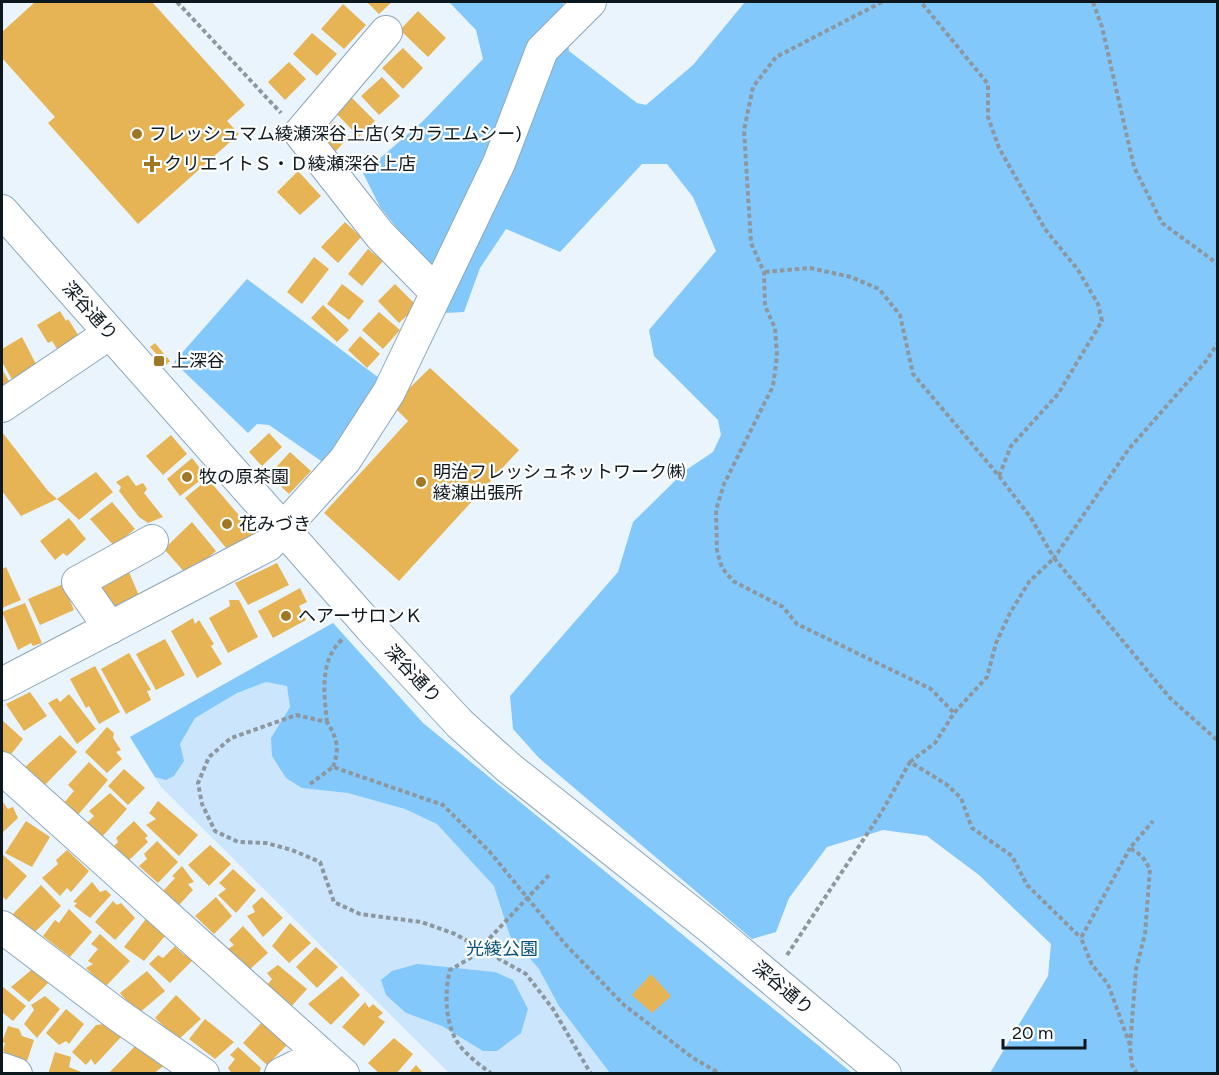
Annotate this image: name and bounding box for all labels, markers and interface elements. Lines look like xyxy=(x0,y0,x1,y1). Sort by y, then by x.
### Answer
place label: フレッシュマム綾瀬深谷上店(タカラエムシー) xyxy=(149,123,522,145)
marker: フレッシュマム綾瀬深谷上店(タカラエムシー) xyxy=(130,127,144,141)
place label: クリエイトＳ・Ｄ綾瀬深谷上店 xyxy=(164,153,416,175)
marker: クリエイトＳ・Ｄ綾瀬深谷上店 xyxy=(145,157,159,171)
street label: 深谷通り xyxy=(58,277,122,345)
place label: 上深谷 xyxy=(171,350,225,372)
marker: 上深谷 xyxy=(152,354,166,368)
place label: 明治フレッシュネットワーク㈱ 綾瀬出張所 xyxy=(433,461,685,504)
place label: 牧の原茶園 xyxy=(199,466,289,488)
marker: 牧の原茶園 xyxy=(180,470,194,484)
marker: 明治フレッシュネットワーク㈱ 綾瀬出張所 xyxy=(414,475,428,489)
place label: 花みづき xyxy=(239,513,311,535)
marker: 花みづき xyxy=(220,517,234,531)
place label: ヘアーサロンＫ xyxy=(298,605,423,627)
marker: ヘアーサロンＫ xyxy=(279,609,293,623)
street label: 深谷通り xyxy=(380,640,446,708)
park label: 光綾公園 xyxy=(466,938,538,960)
street label: 深谷通り xyxy=(748,956,818,1020)
scale bar xyxy=(1003,1012,1086,1050)
text: 20 m xyxy=(1012,1022,1053,1044)

